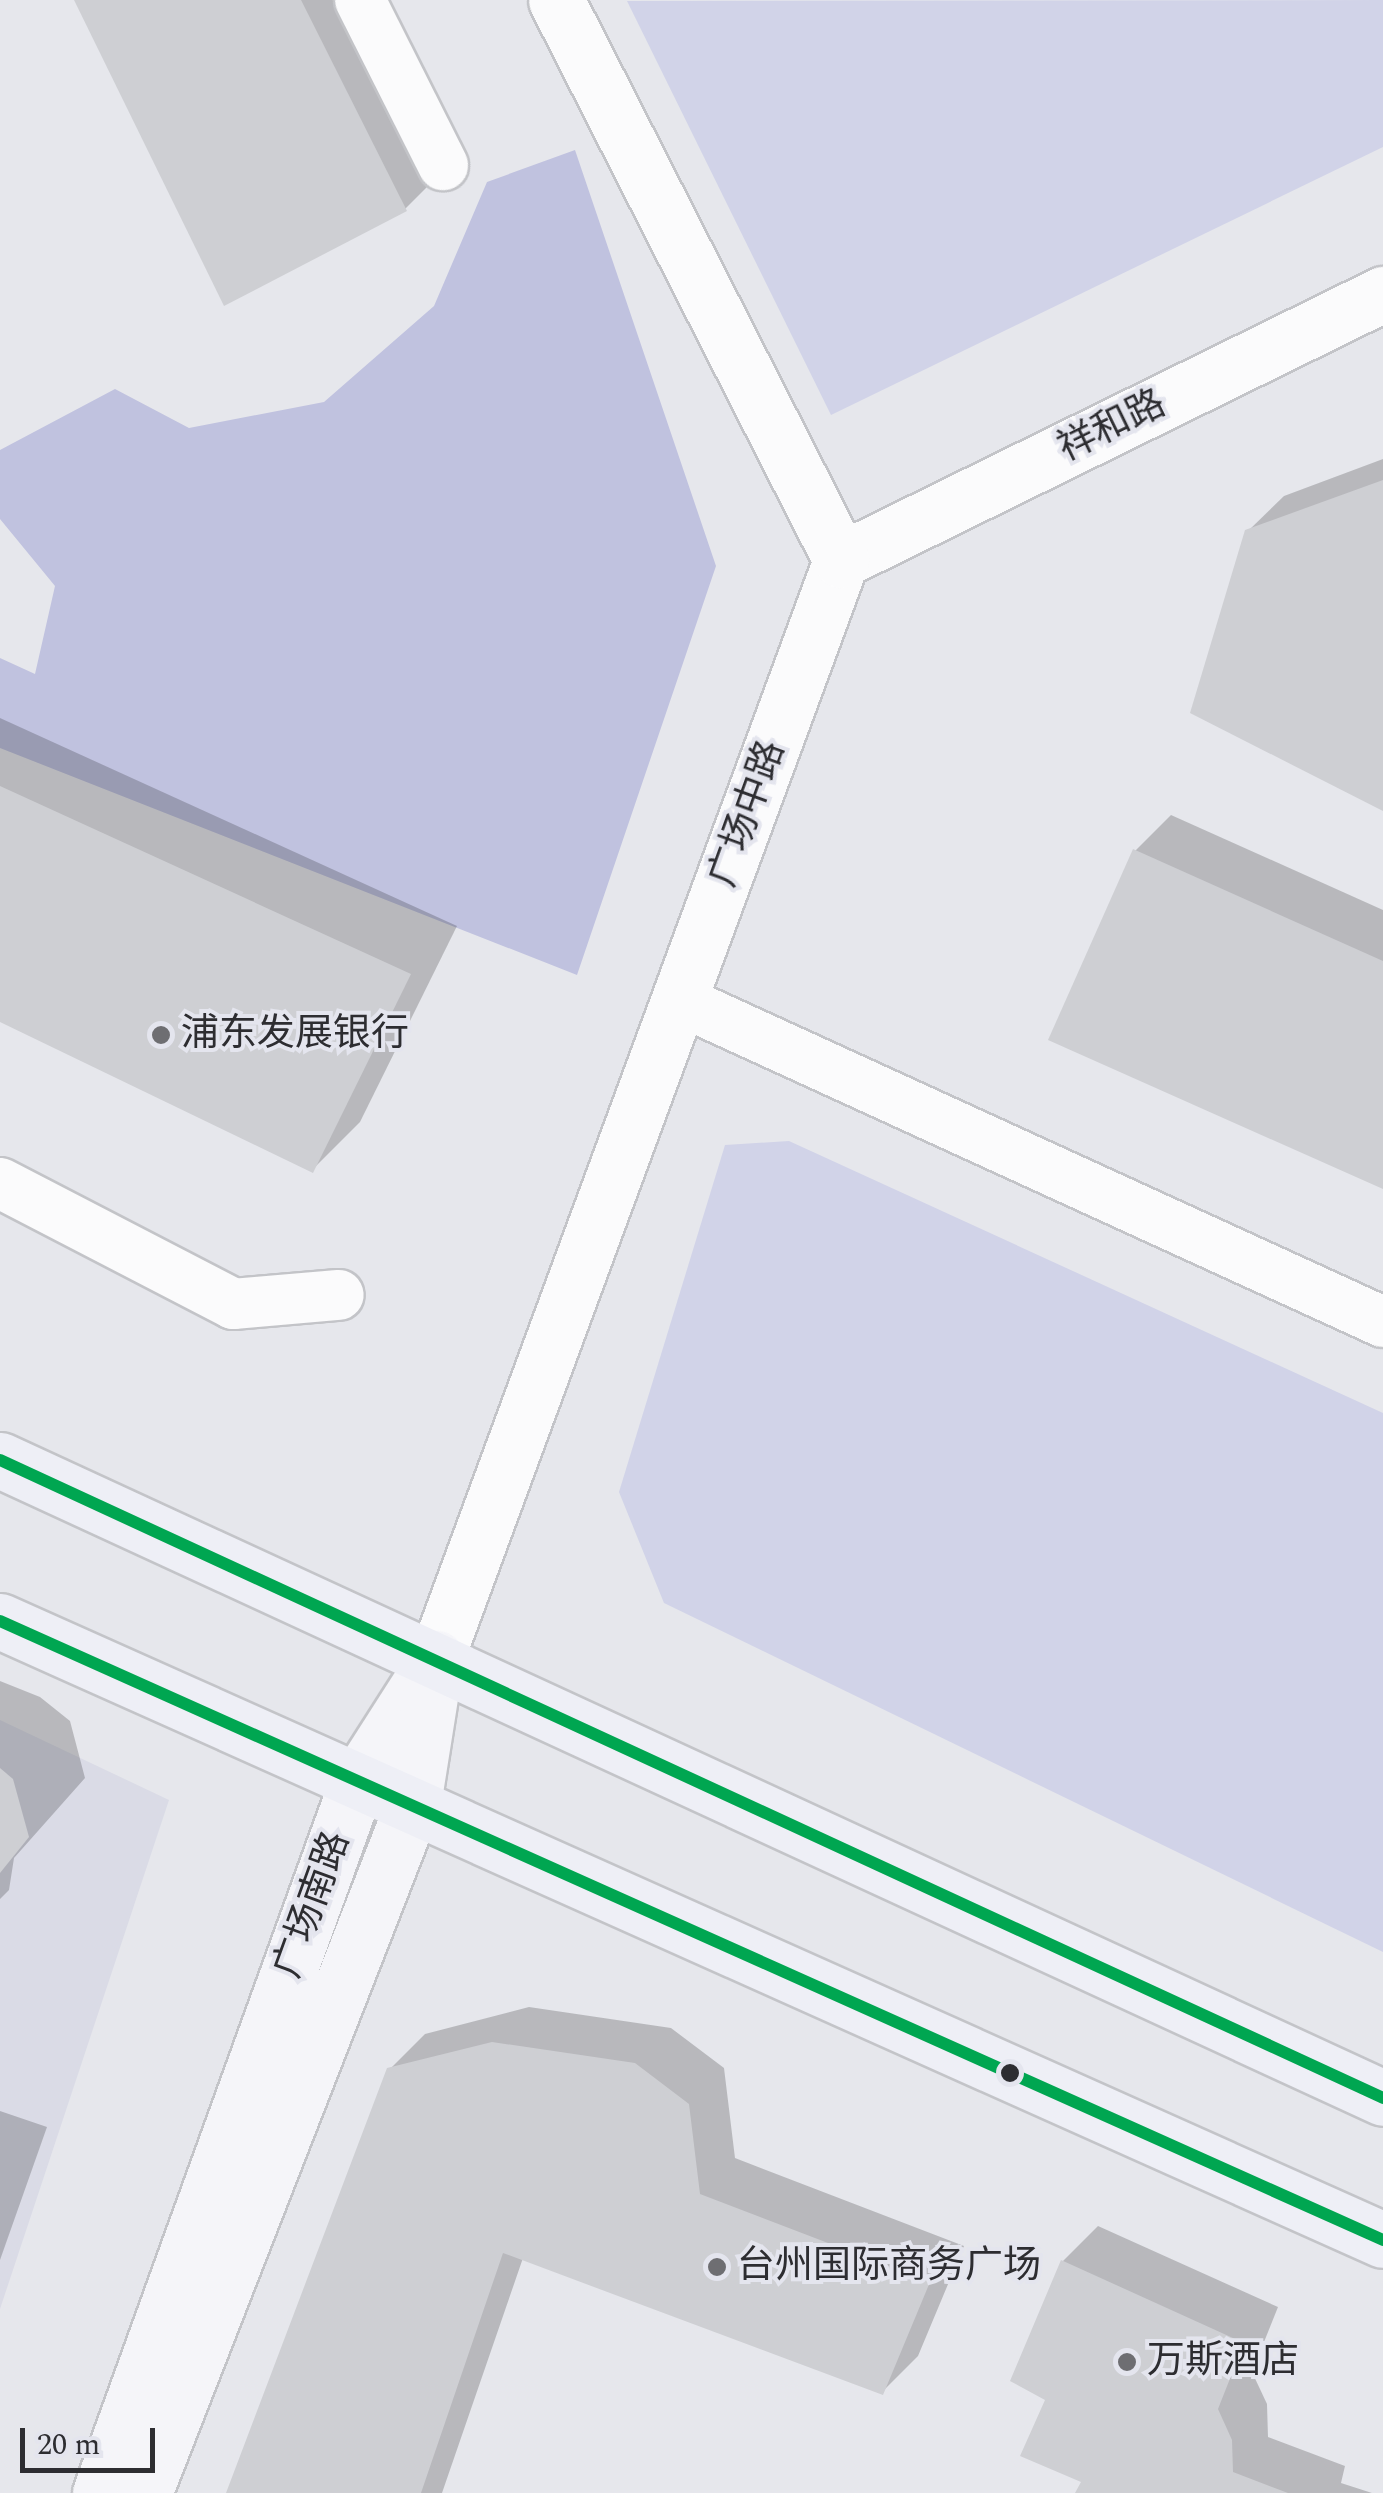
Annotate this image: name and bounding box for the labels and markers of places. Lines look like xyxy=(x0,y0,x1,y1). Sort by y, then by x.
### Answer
place label: 浦东发展银行 xyxy=(181,1012,409,1058)
marker: 浦东发展银行 xyxy=(150,1024,172,1046)
unlabelled marker xyxy=(1000,2063,1020,2083)
place label: 台州国际商务广场 xyxy=(737,2244,1041,2290)
marker: 台州国际商务广场 xyxy=(706,2256,728,2278)
place label: 万斯酒店 xyxy=(1147,2339,1299,2385)
marker: 万斯酒店 xyxy=(1116,2351,1138,2373)

